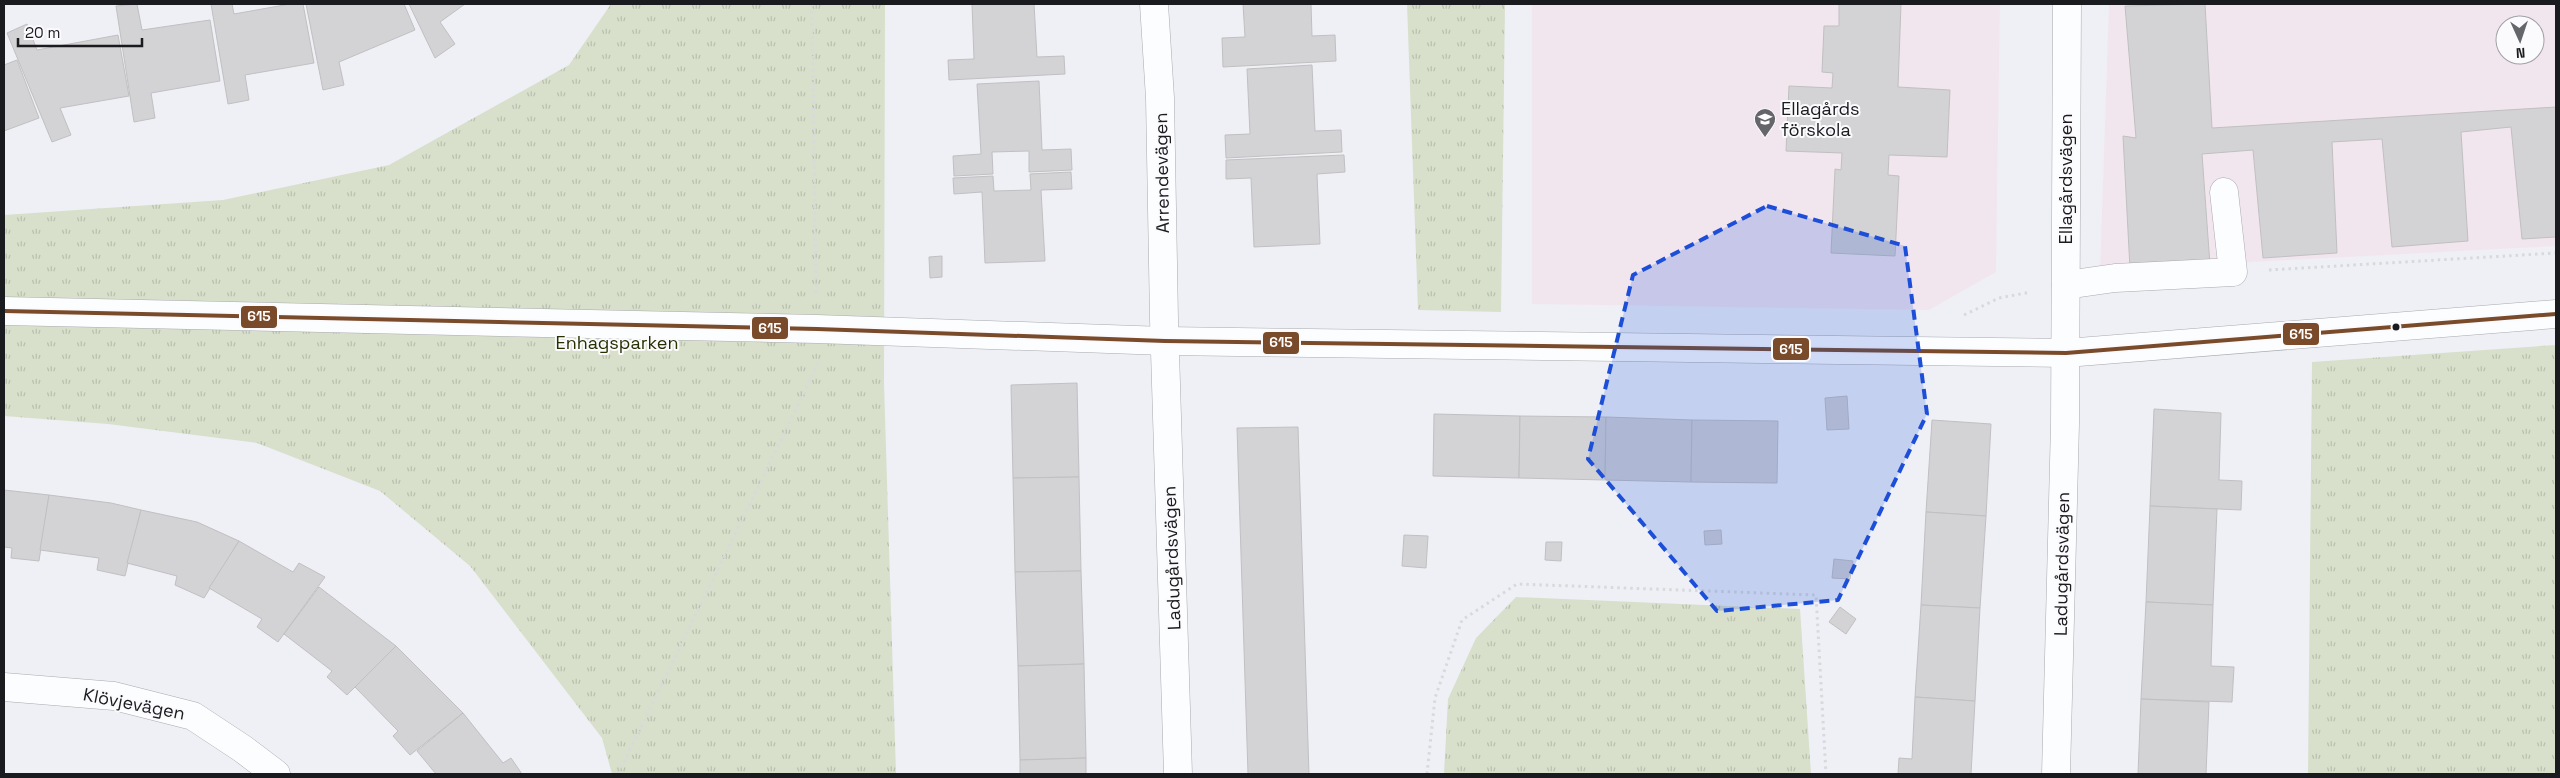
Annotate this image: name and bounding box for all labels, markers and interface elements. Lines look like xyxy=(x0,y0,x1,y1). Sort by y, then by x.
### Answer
scale bar xyxy=(18,15,141,47)
north arrow xyxy=(2495,15,2545,65)
text: 20 m xyxy=(25,23,60,42)
text: N xyxy=(2516,44,2526,62)
place label: Ellagårds förskola xyxy=(1781,97,1860,141)
school or university icon: Ellagårds förskola xyxy=(1753,107,1777,138)
street label: Arrendevägen xyxy=(1149,112,1174,234)
street label: Ellagårdsvägen xyxy=(2054,114,2077,244)
line badge: 615 xyxy=(240,305,278,329)
text: 615 xyxy=(247,307,271,325)
line badge: 615 xyxy=(751,316,789,340)
text: 615 xyxy=(758,319,782,337)
line badge: 615 xyxy=(2282,322,2320,346)
unlabelled marker xyxy=(2391,322,2401,332)
text: 615 xyxy=(2289,325,2313,343)
park label: Enhagsparken xyxy=(556,331,678,354)
line badge: 615 xyxy=(1262,331,1300,355)
text: 615 xyxy=(1269,333,1293,351)
line badge: 615 xyxy=(1772,337,1810,361)
text: 615 xyxy=(1779,340,1803,358)
street label: Ladugårdsvägen xyxy=(1157,485,1186,631)
street label: Ladugårdsvägen xyxy=(2049,492,2074,636)
street label: Klövjevägen xyxy=(81,682,187,725)

